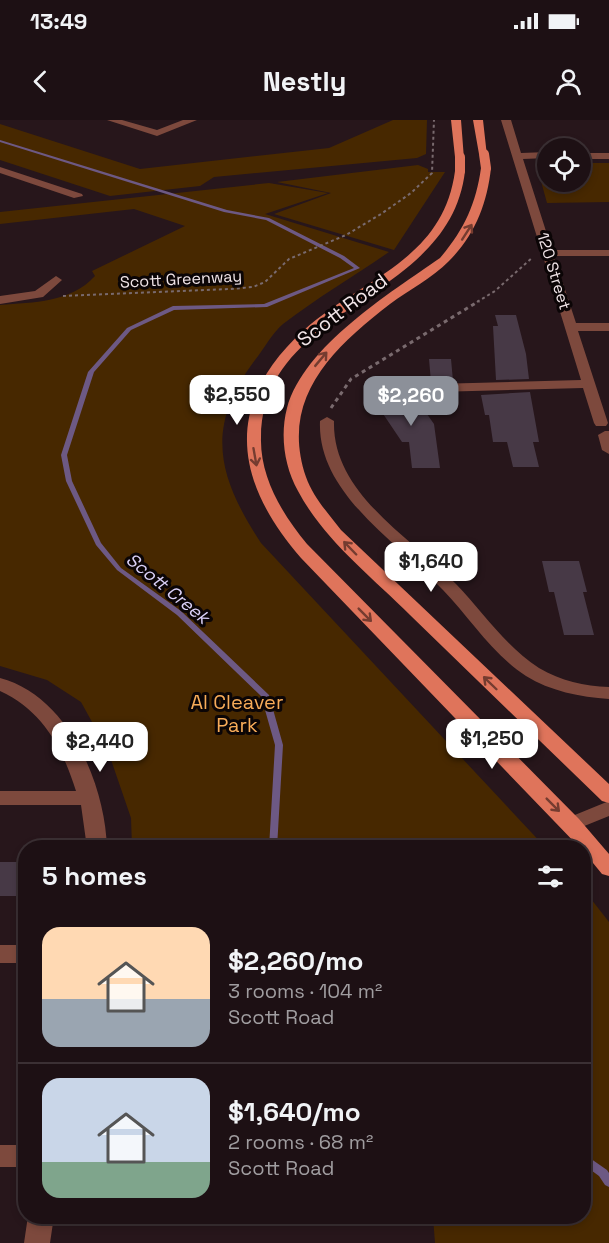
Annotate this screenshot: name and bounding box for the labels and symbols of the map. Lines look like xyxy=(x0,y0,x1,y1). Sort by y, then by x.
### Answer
one-way arrow xyxy=(462,224,474,241)
street label: 120 Street xyxy=(532,230,576,312)
street label: Scott Greenway xyxy=(119,265,243,293)
street label: Scott Road xyxy=(292,268,392,352)
one-way arrow xyxy=(314,352,328,367)
pin: $2,550 xyxy=(188,375,286,426)
pin: $2,260 xyxy=(362,376,460,427)
one-way arrow xyxy=(250,447,261,467)
one-way arrow xyxy=(342,541,357,556)
pin: $1,640 xyxy=(382,542,480,593)
water label: Scott Creek xyxy=(122,547,216,630)
one-way arrow xyxy=(357,607,372,622)
one-way arrow xyxy=(483,676,498,691)
park label: Al Cleaver Park xyxy=(191,689,283,738)
pin: $1,250 xyxy=(443,719,541,770)
pin: $2,440 xyxy=(51,722,149,773)
one-way arrow xyxy=(546,798,560,813)

